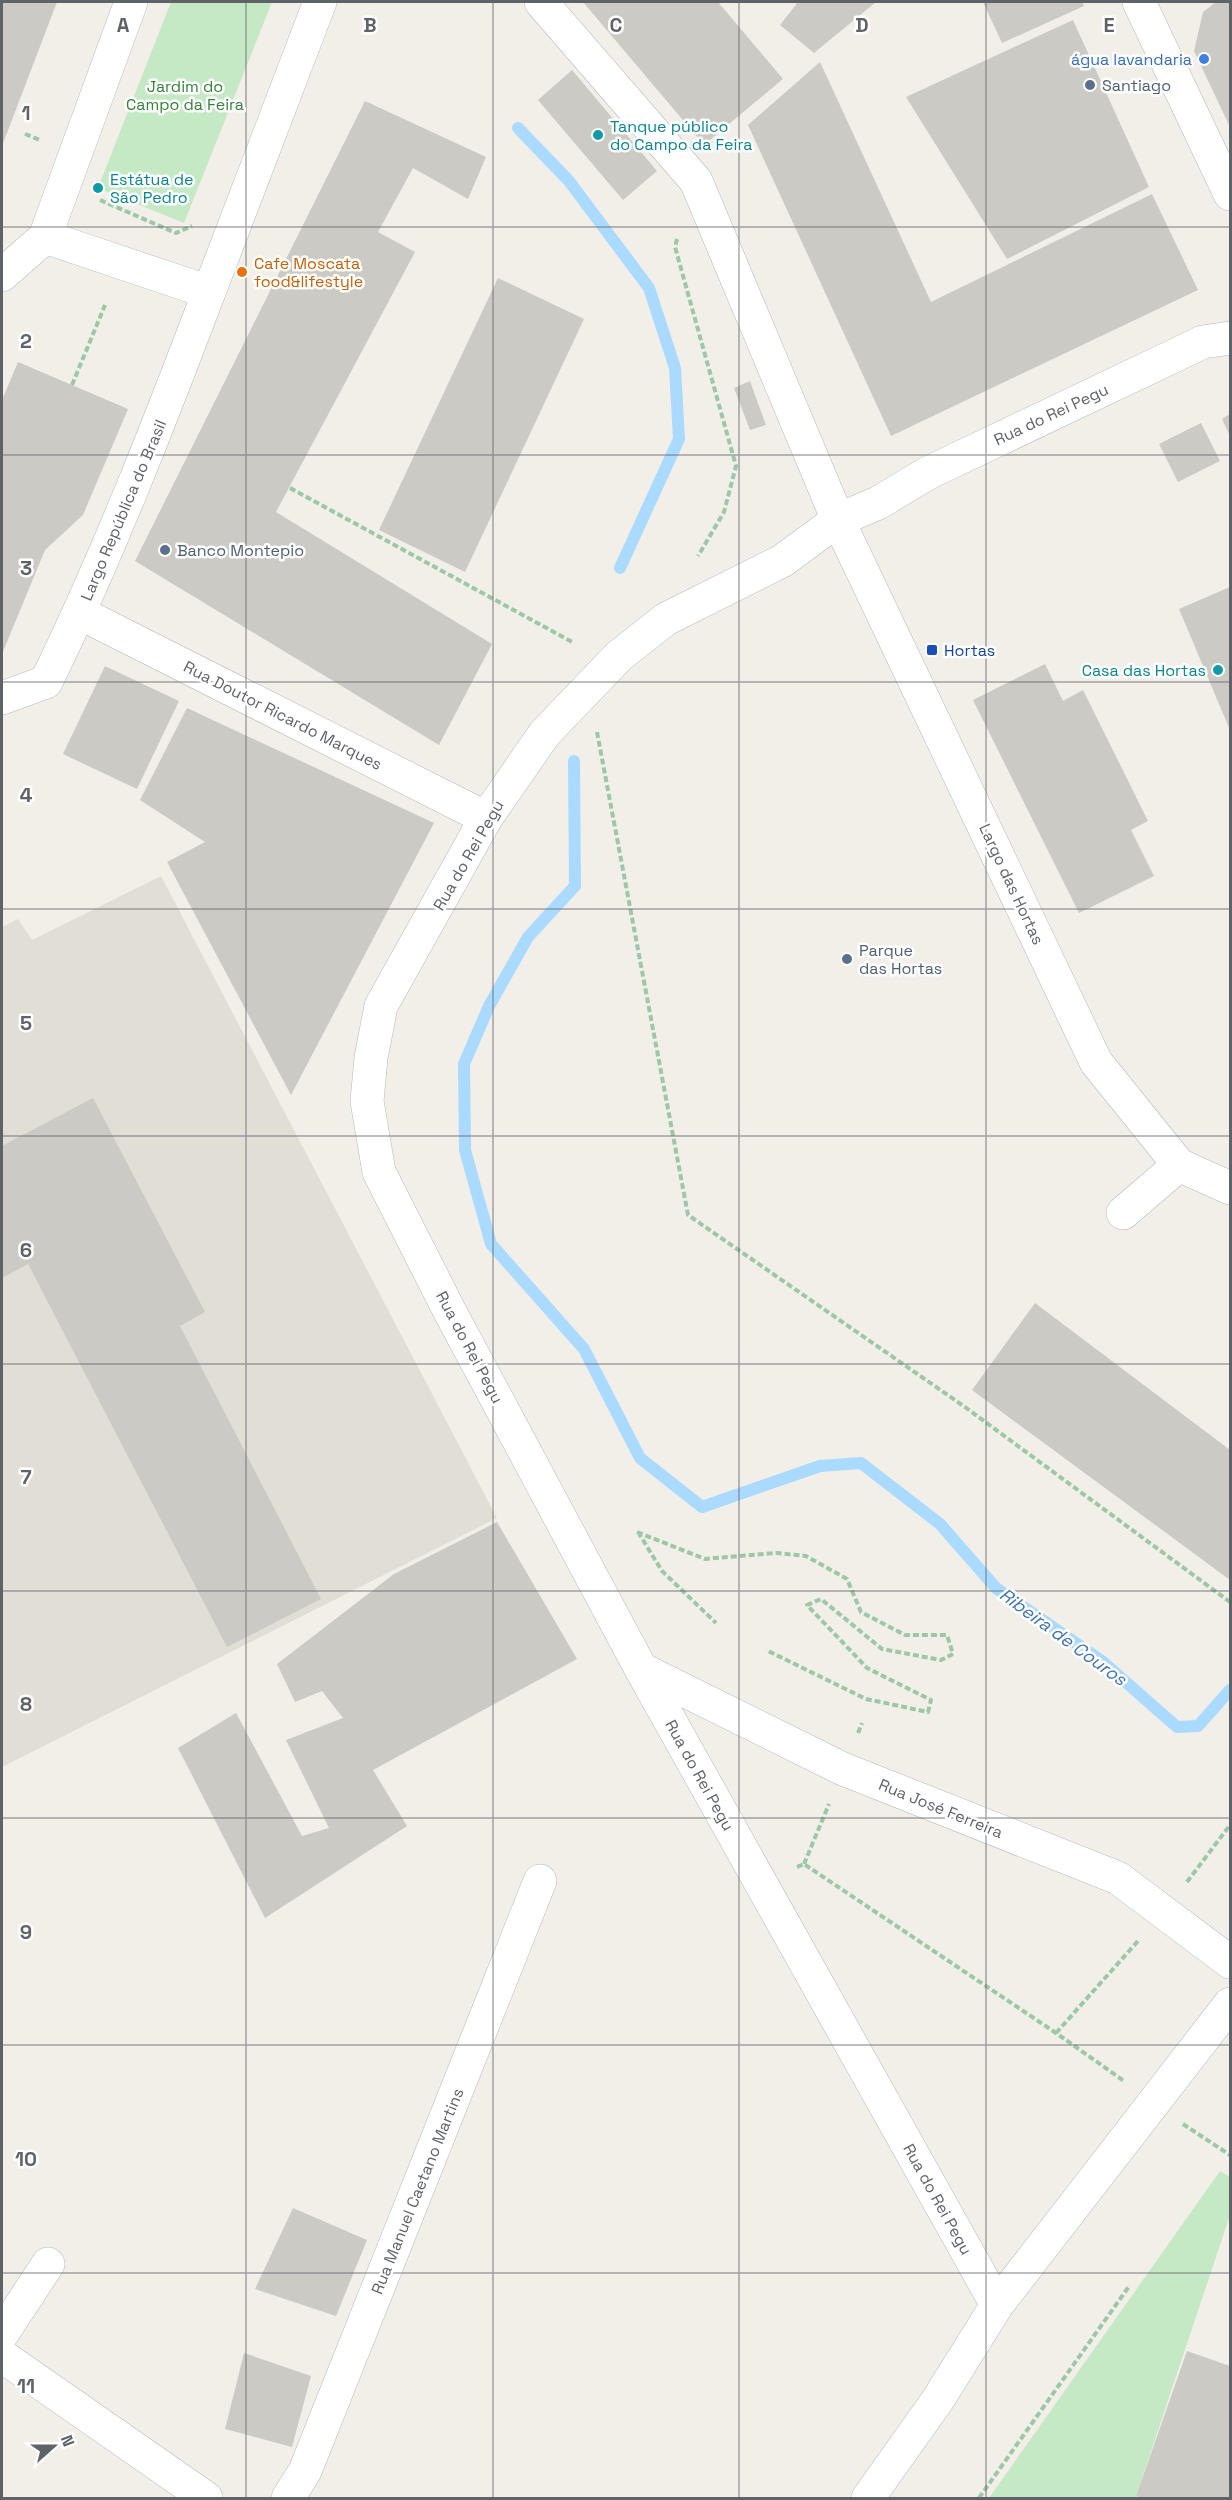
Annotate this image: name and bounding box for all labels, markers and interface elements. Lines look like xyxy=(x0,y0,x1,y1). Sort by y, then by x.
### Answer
text: A xyxy=(117,12,130,38)
text: B xyxy=(363,12,377,38)
text: C xyxy=(610,12,623,38)
text: D xyxy=(855,12,869,38)
text: E xyxy=(1103,12,1115,38)
place label: água lavandaria xyxy=(1071,49,1192,70)
marker: água lavandaria xyxy=(1197,52,1211,66)
place label: Santiago xyxy=(1102,75,1171,96)
park label: Jardim do Campo da Feira xyxy=(126,76,244,115)
marker: Santiago xyxy=(1083,78,1097,92)
text: 1 xyxy=(21,100,31,126)
place label: Tanque público do Campo da Feira xyxy=(610,116,752,155)
marker: Tanque público do Campo da Feira xyxy=(591,128,605,142)
place label: Estátua de São Pedro xyxy=(110,169,194,208)
marker: Estátua de São Pedro xyxy=(91,181,105,195)
place label: Cafe Moscata food&lifestyle xyxy=(254,253,363,292)
marker: Cafe Moscata food&lifestyle xyxy=(235,265,249,279)
text: 2 xyxy=(20,328,32,354)
street label: Rua do Rei Pegu xyxy=(991,379,1112,450)
street label: Largo República do Brasil xyxy=(76,416,171,604)
place label: Banco Montepio xyxy=(177,540,304,561)
marker: Banco Montepio xyxy=(158,543,172,557)
text: 3 xyxy=(20,555,32,581)
place label: Hortas xyxy=(944,640,995,661)
marker: Hortas xyxy=(925,643,939,657)
street label: Rua Doutor Ricardo Marques xyxy=(180,656,386,775)
place label: Casa das Hortas xyxy=(1082,660,1206,681)
marker: Casa das Hortas xyxy=(1211,663,1225,677)
text: 4 xyxy=(20,782,33,808)
street label: Rua do Rei Pegu xyxy=(428,796,509,914)
street label: Largo das Hortas xyxy=(974,820,1049,948)
place label: Parque das Hortas xyxy=(859,940,942,979)
marker: Parque das Hortas xyxy=(840,952,854,966)
text: 5 xyxy=(20,1010,32,1036)
text: 6 xyxy=(20,1237,32,1263)
street label: Rua do Rei Pegu xyxy=(431,1288,508,1407)
text: 7 xyxy=(20,1464,32,1490)
water label: Ribeira de Couros xyxy=(995,1583,1132,1691)
text: 8 xyxy=(20,1691,32,1717)
street label: Rua do Rei Pegu xyxy=(660,1716,739,1835)
street label: Rua José Ferreira xyxy=(876,1774,1006,1843)
text: 9 xyxy=(20,1919,32,1945)
street label: Rua Manuel Caetano Martins xyxy=(366,2085,469,2297)
street label: Rua do Rei Pegu xyxy=(898,2140,977,2259)
text: 10 xyxy=(15,2146,37,2172)
text: 11 xyxy=(17,2373,35,2399)
north arrow xyxy=(24,2416,84,2476)
text: N xyxy=(56,2432,79,2450)

